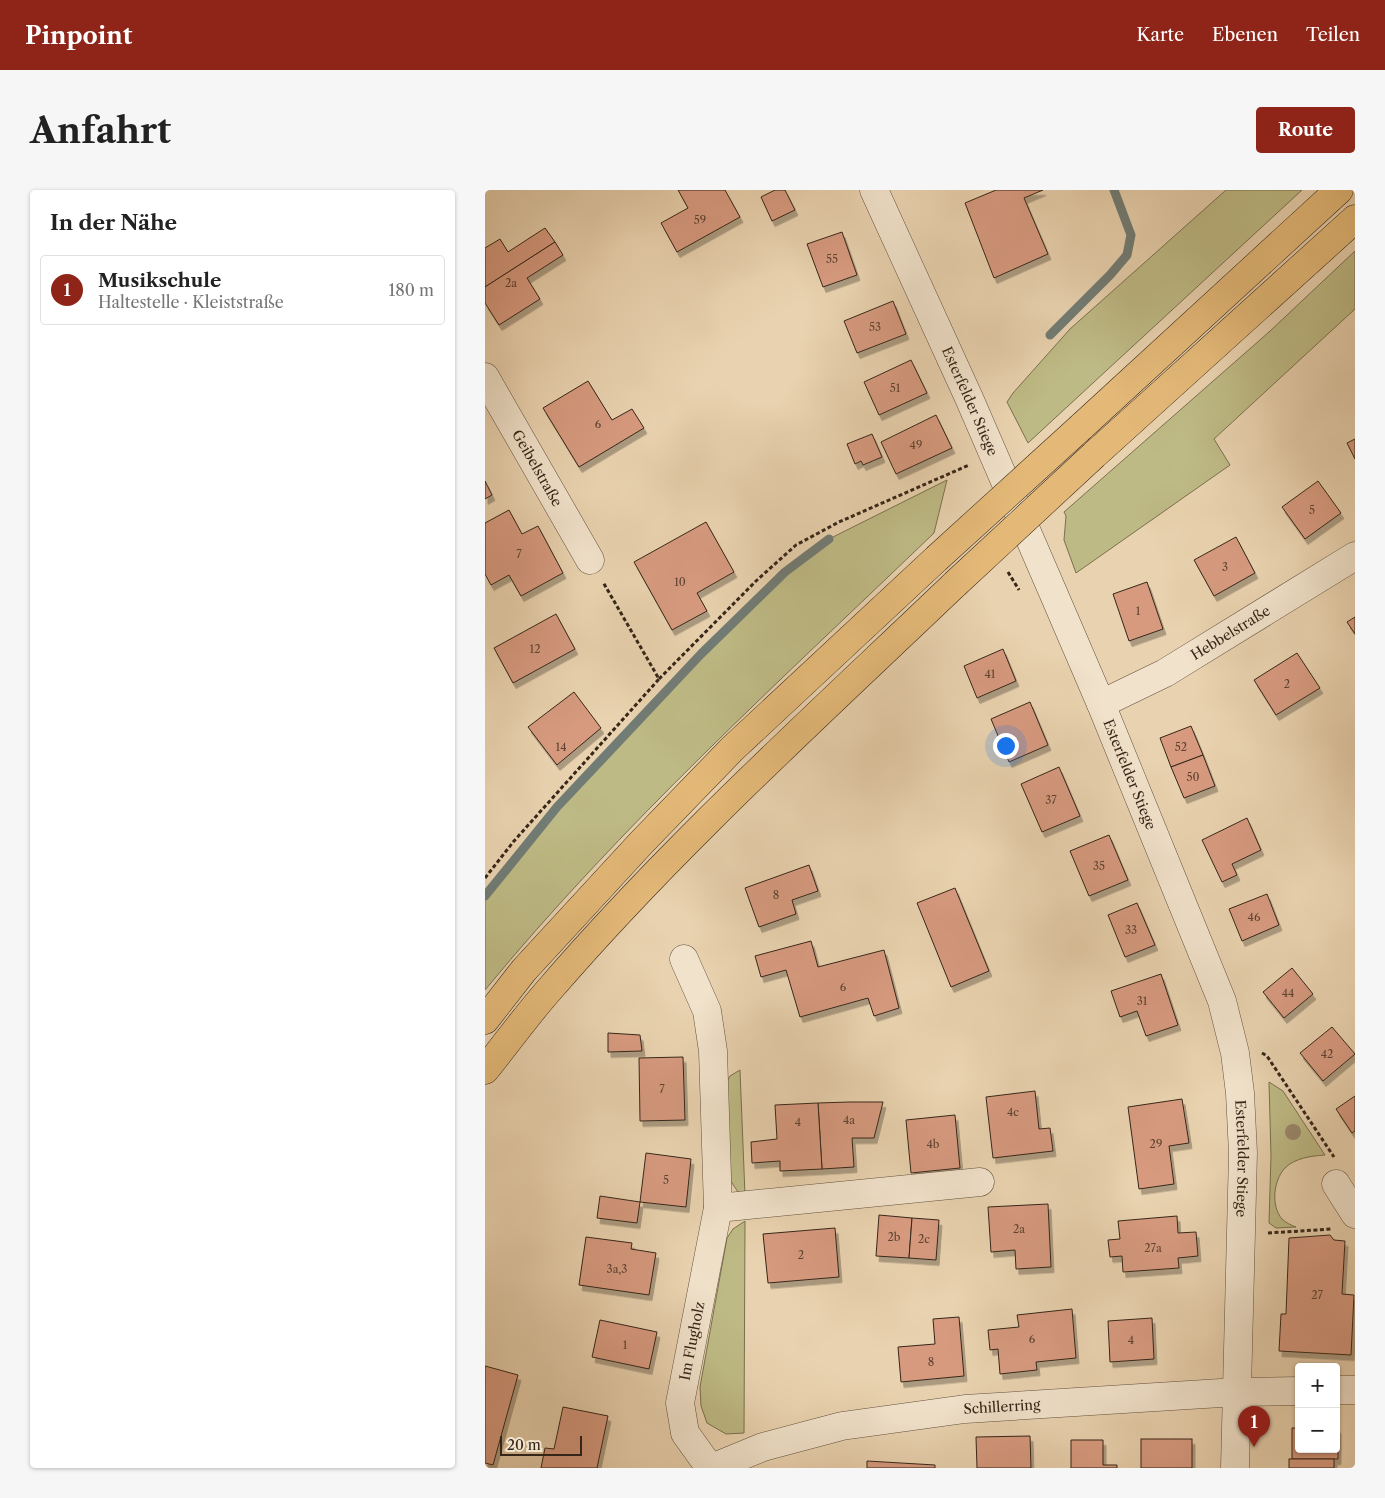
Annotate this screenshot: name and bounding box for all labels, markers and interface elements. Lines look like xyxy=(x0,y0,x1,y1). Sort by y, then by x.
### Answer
text: Pinpoint xyxy=(25,21,132,50)
text: Karte xyxy=(1136,24,1184,46)
text: Ebenen xyxy=(1212,24,1278,46)
text: Teilen xyxy=(1306,24,1360,46)
button: Route xyxy=(1256,107,1355,153)
text: Anfahrt xyxy=(30,109,171,152)
text: In der Nähe xyxy=(50,210,177,235)
house number: 59 xyxy=(694,213,706,227)
house number: 55 xyxy=(826,252,838,266)
text: Musikschule xyxy=(98,269,221,292)
house number: 2a xyxy=(505,276,517,290)
text: 1 xyxy=(63,280,71,300)
text: 180 m xyxy=(388,280,434,300)
text: Haltestelle · Kleiststraße xyxy=(98,292,284,312)
house number: 53 xyxy=(869,320,881,334)
street label: Esterfelder Stiege xyxy=(938,344,1002,459)
house number: 51 xyxy=(890,381,901,395)
house number: 6 xyxy=(595,417,602,431)
street label: Geibelstraße xyxy=(508,426,566,510)
house number: 49 xyxy=(910,438,922,452)
house number: 5 xyxy=(1309,503,1315,517)
house number: 7 xyxy=(516,547,522,561)
house number: 3 xyxy=(1222,560,1228,574)
house number: 10 xyxy=(674,575,686,589)
street label: Hebbelstraße xyxy=(1187,601,1274,664)
house number: 1 xyxy=(1136,604,1141,618)
house number: 12 xyxy=(530,642,540,656)
house number: 41 xyxy=(985,667,996,681)
house number: 2 xyxy=(1284,677,1290,691)
street label: Esterfelder Stiege xyxy=(1099,717,1160,832)
your location xyxy=(993,733,1019,759)
house number: 14 xyxy=(556,740,566,754)
house number: 52 xyxy=(1175,740,1187,754)
house number: 50 xyxy=(1187,770,1199,784)
house number: 37 xyxy=(1045,793,1057,807)
house number: 35 xyxy=(1093,859,1105,873)
house number: 8 xyxy=(773,888,779,902)
house number: 46 xyxy=(1248,910,1261,924)
house number: 33 xyxy=(1125,923,1137,937)
house number: 6 xyxy=(840,980,847,994)
house number: 44 xyxy=(1282,986,1294,1000)
house number: 31 xyxy=(1137,994,1148,1008)
house number: 42 xyxy=(1321,1047,1333,1061)
house number: 7 xyxy=(659,1082,665,1096)
street label: Esterfelder Stiege xyxy=(1231,1099,1252,1218)
house number: 4c xyxy=(1007,1105,1019,1119)
house number: 4a xyxy=(843,1113,855,1127)
house number: 4 xyxy=(795,1115,801,1129)
house number: 4b xyxy=(927,1137,940,1151)
house number: 29 xyxy=(1150,1137,1162,1151)
house number: 5 xyxy=(663,1173,669,1187)
house number: 2a xyxy=(1013,1222,1025,1236)
house number: 2b xyxy=(888,1230,901,1244)
house number: 2c xyxy=(918,1232,930,1246)
house number: 27a xyxy=(1144,1241,1162,1255)
house number: 2 xyxy=(798,1248,804,1262)
house number: 3a,3 xyxy=(607,1262,627,1276)
house number: 27 xyxy=(1311,1288,1323,1302)
street label: Im Flugholz xyxy=(676,1300,708,1382)
house number: 6 xyxy=(1029,1332,1036,1346)
house number: 4 xyxy=(1128,1333,1134,1347)
house number: 1 xyxy=(623,1338,628,1352)
house number: 8 xyxy=(928,1355,934,1369)
map controls xyxy=(1295,1363,1340,1453)
button: + xyxy=(1295,1363,1340,1408)
street label: Schillerring xyxy=(963,1395,1042,1418)
pin: 1 xyxy=(1238,1406,1270,1447)
button: − xyxy=(1295,1408,1340,1453)
scale bar xyxy=(500,1433,583,1456)
text: 20 m xyxy=(507,1436,541,1454)

